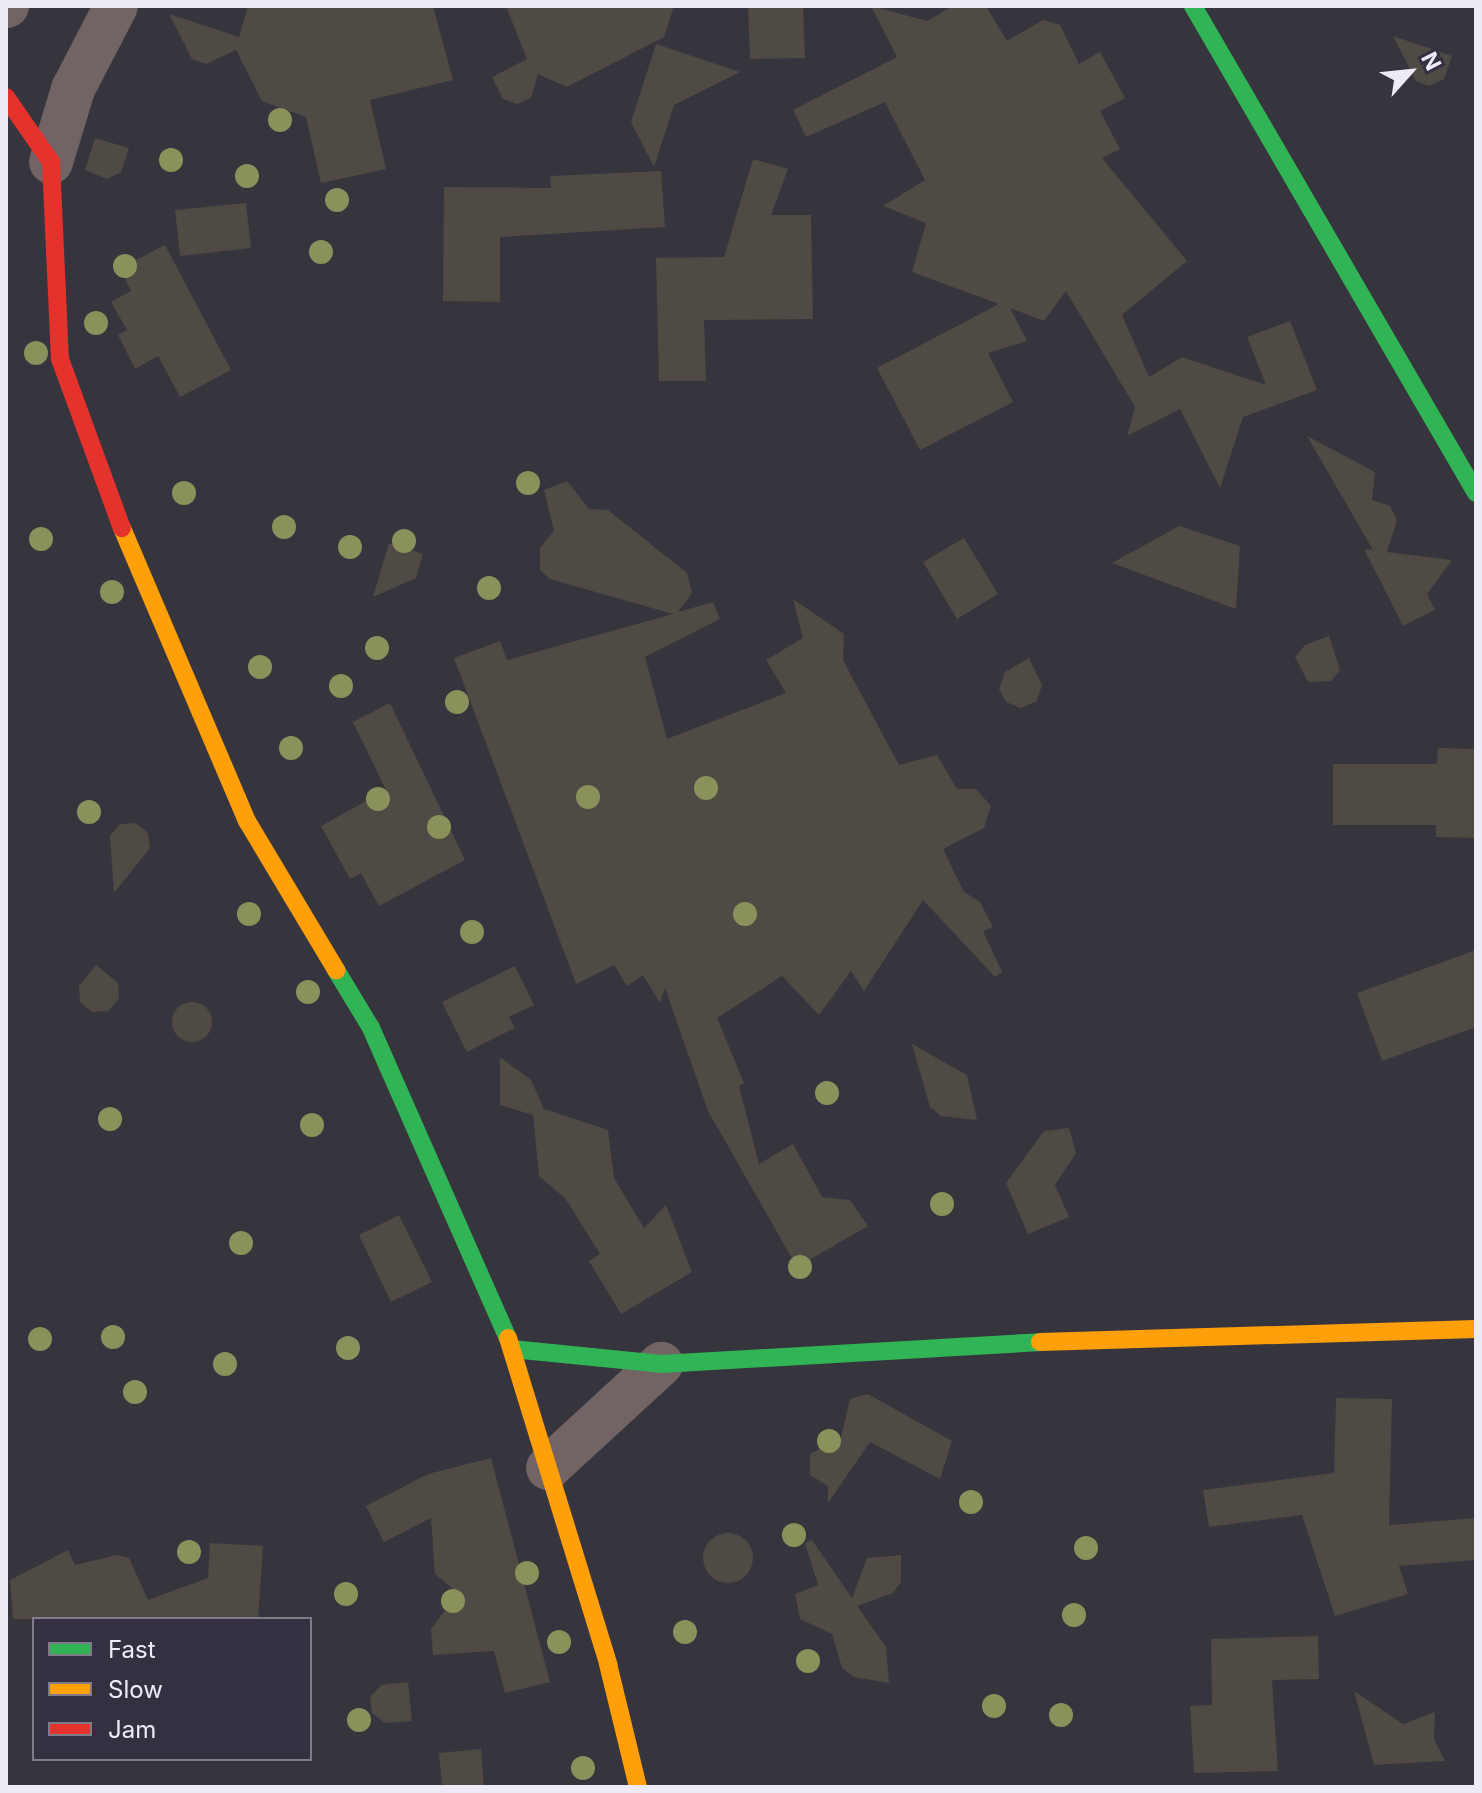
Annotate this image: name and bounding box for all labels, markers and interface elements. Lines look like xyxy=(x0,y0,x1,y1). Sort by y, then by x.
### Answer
north arrow xyxy=(1370,32,1450,112)
text: N xyxy=(1416,48,1447,74)
legend xyxy=(32,1617,312,1761)
text: Fast xyxy=(108,1635,156,1664)
text: Slow xyxy=(108,1675,163,1704)
text: Jam xyxy=(108,1715,156,1744)

